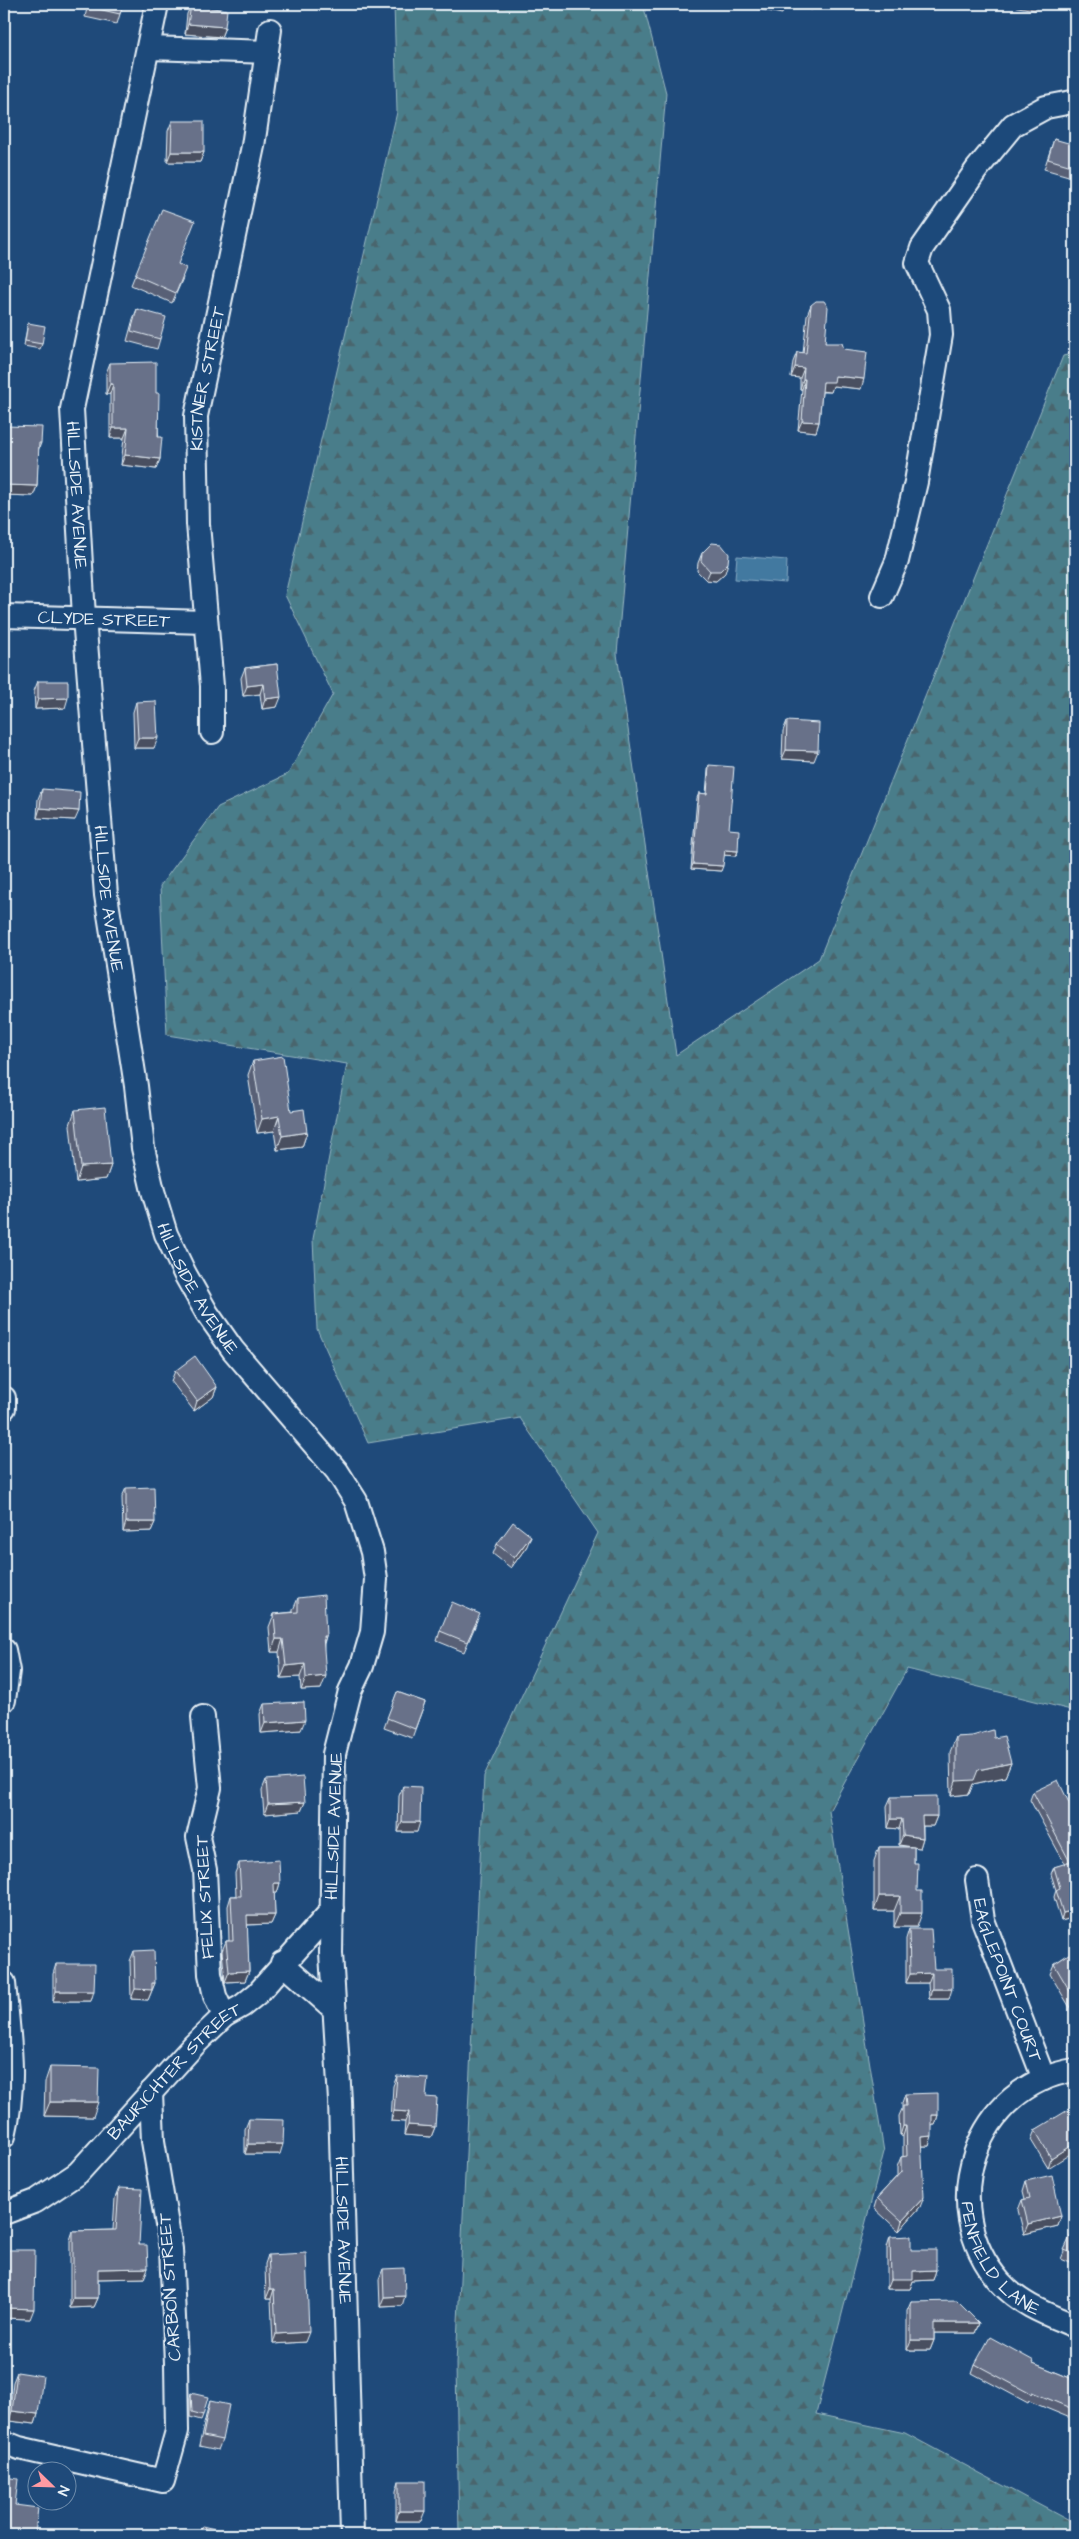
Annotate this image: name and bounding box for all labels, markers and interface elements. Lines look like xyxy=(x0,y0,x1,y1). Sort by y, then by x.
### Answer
street label: KISTNER STREET xyxy=(183,303,231,451)
street label: HILLSIDE AVENUE xyxy=(60,420,94,570)
street label: CLYDE STREET xyxy=(37,605,171,633)
street label: HILLSIDE AVENUE xyxy=(88,824,130,974)
street label: HILLSIDE AVENUE xyxy=(151,1220,245,1360)
street label: HILLSIDE AVENUE xyxy=(319,1751,349,1900)
street label: FELIX STREET xyxy=(189,1833,221,1960)
street label: EAGLEPOINT COURT xyxy=(967,1897,1049,2066)
street label: BAURICHTER STREET xyxy=(101,1996,246,2145)
street label: HILLSIDE AVENUE xyxy=(329,2156,358,2305)
street label: PENFIELD LANE xyxy=(955,2201,1045,2322)
street label: CARBON STREET xyxy=(152,2211,188,2362)
north arrow xyxy=(28,2462,78,2512)
text: N xyxy=(52,2483,74,2499)

